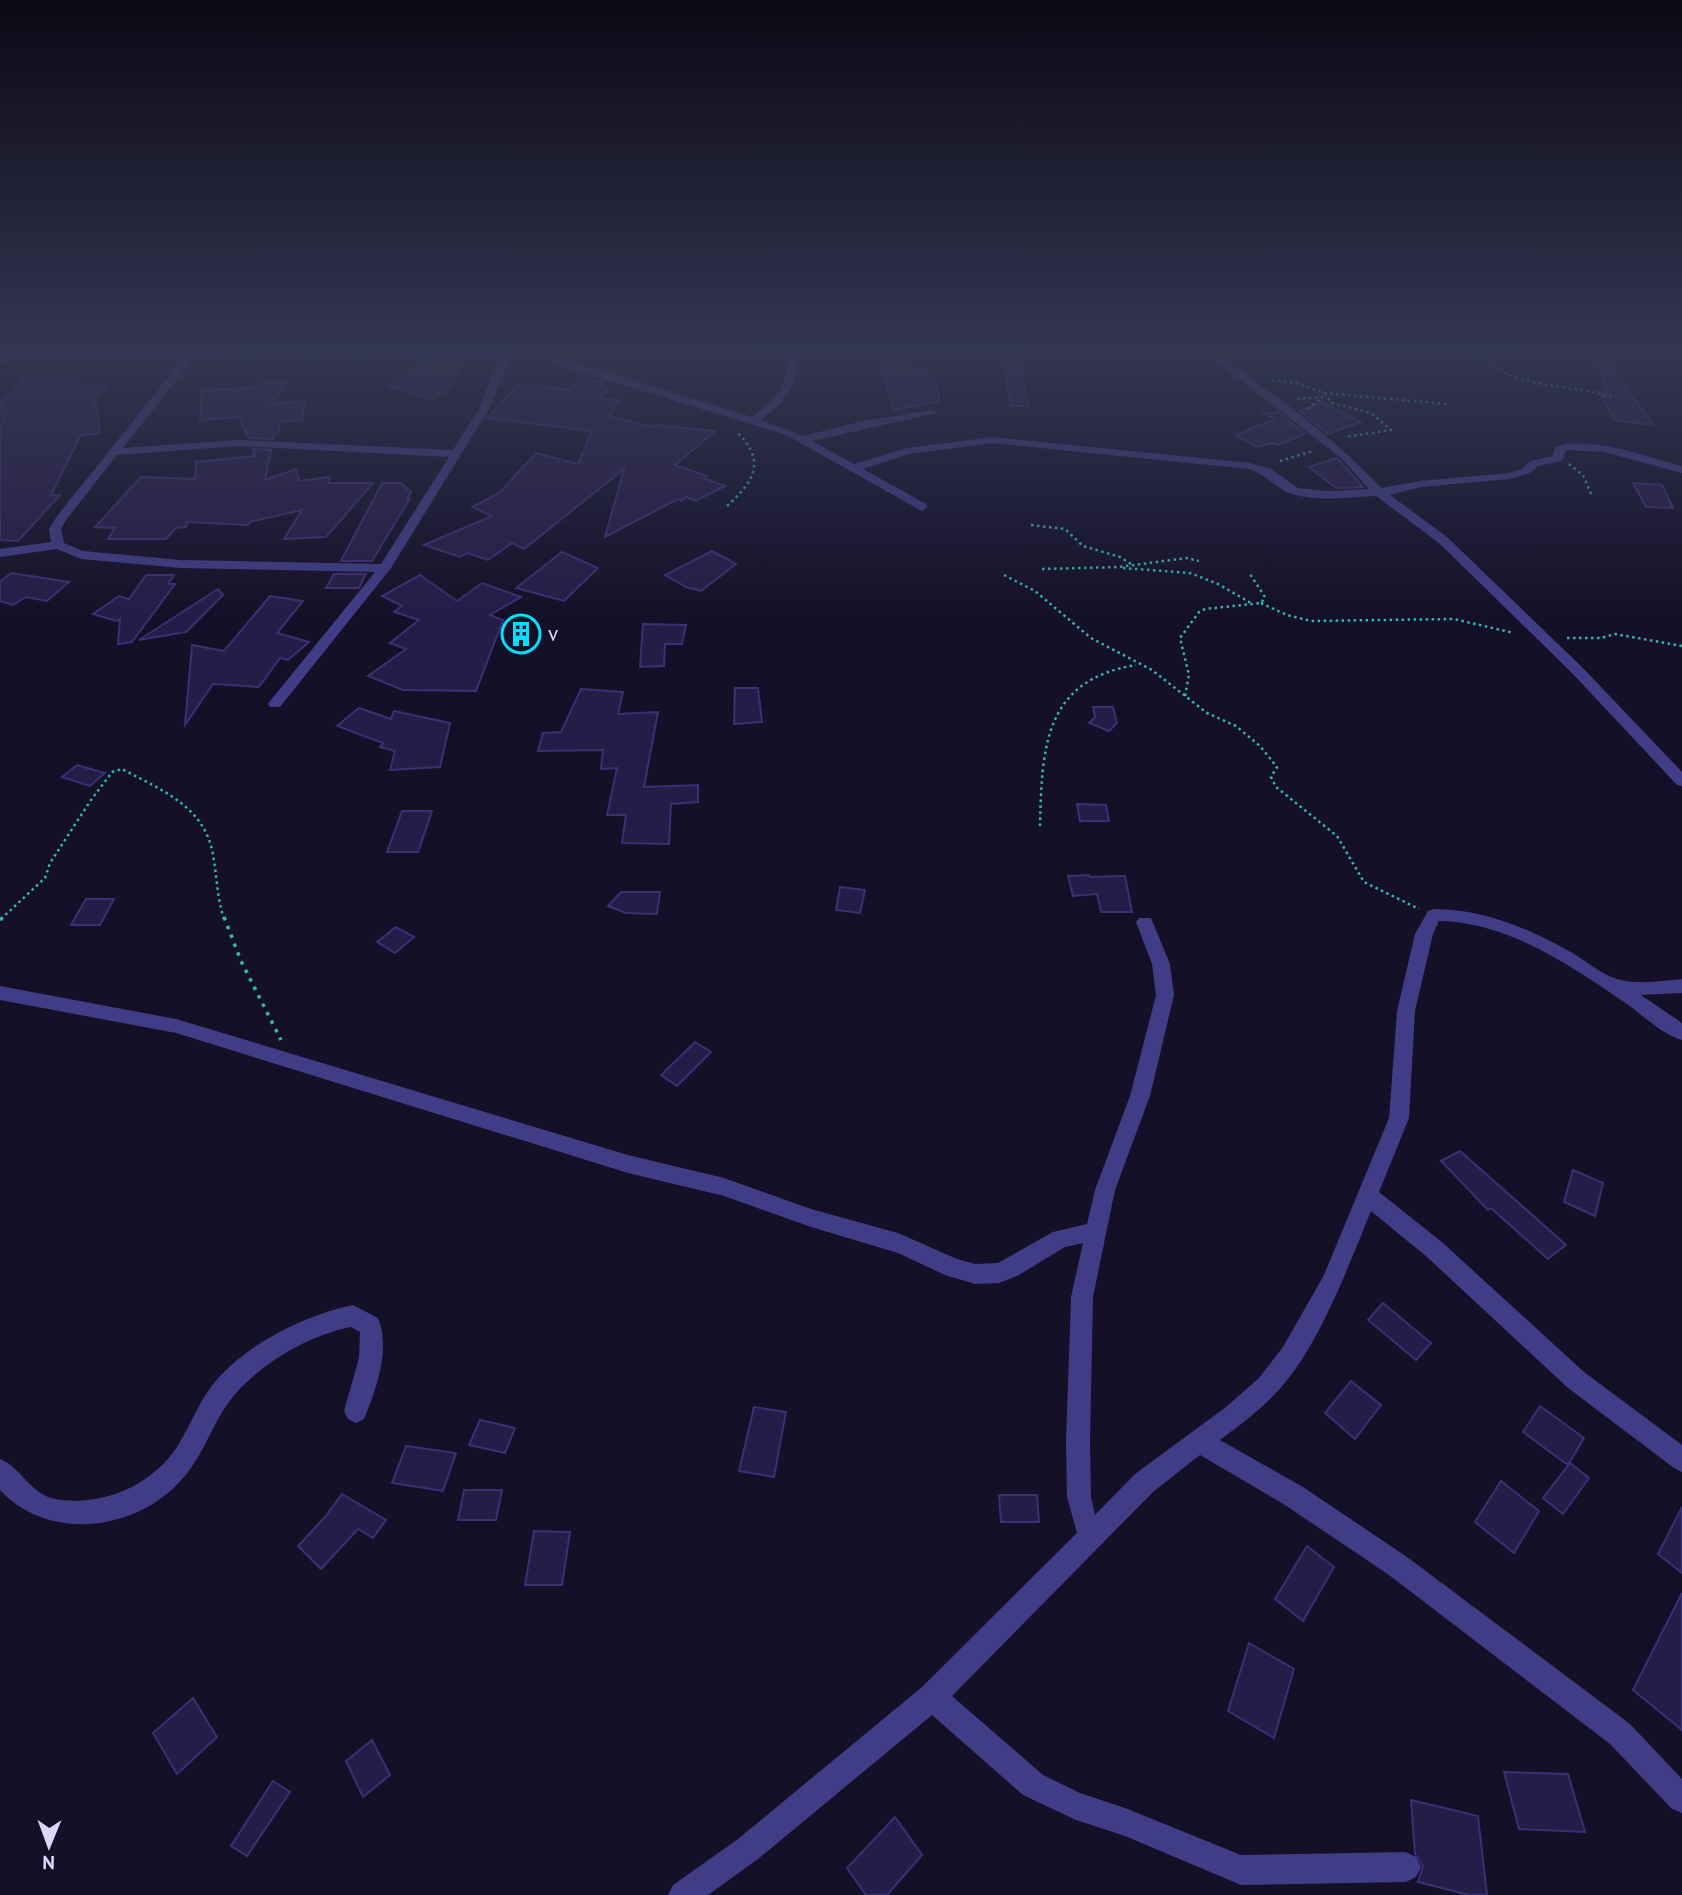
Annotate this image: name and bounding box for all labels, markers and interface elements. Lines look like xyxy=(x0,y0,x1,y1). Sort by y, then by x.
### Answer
building icon: v xyxy=(500,613,542,655)
place label: v xyxy=(548,620,558,647)
north arrow xyxy=(14,1811,84,1881)
text: N xyxy=(42,1851,55,1875)

